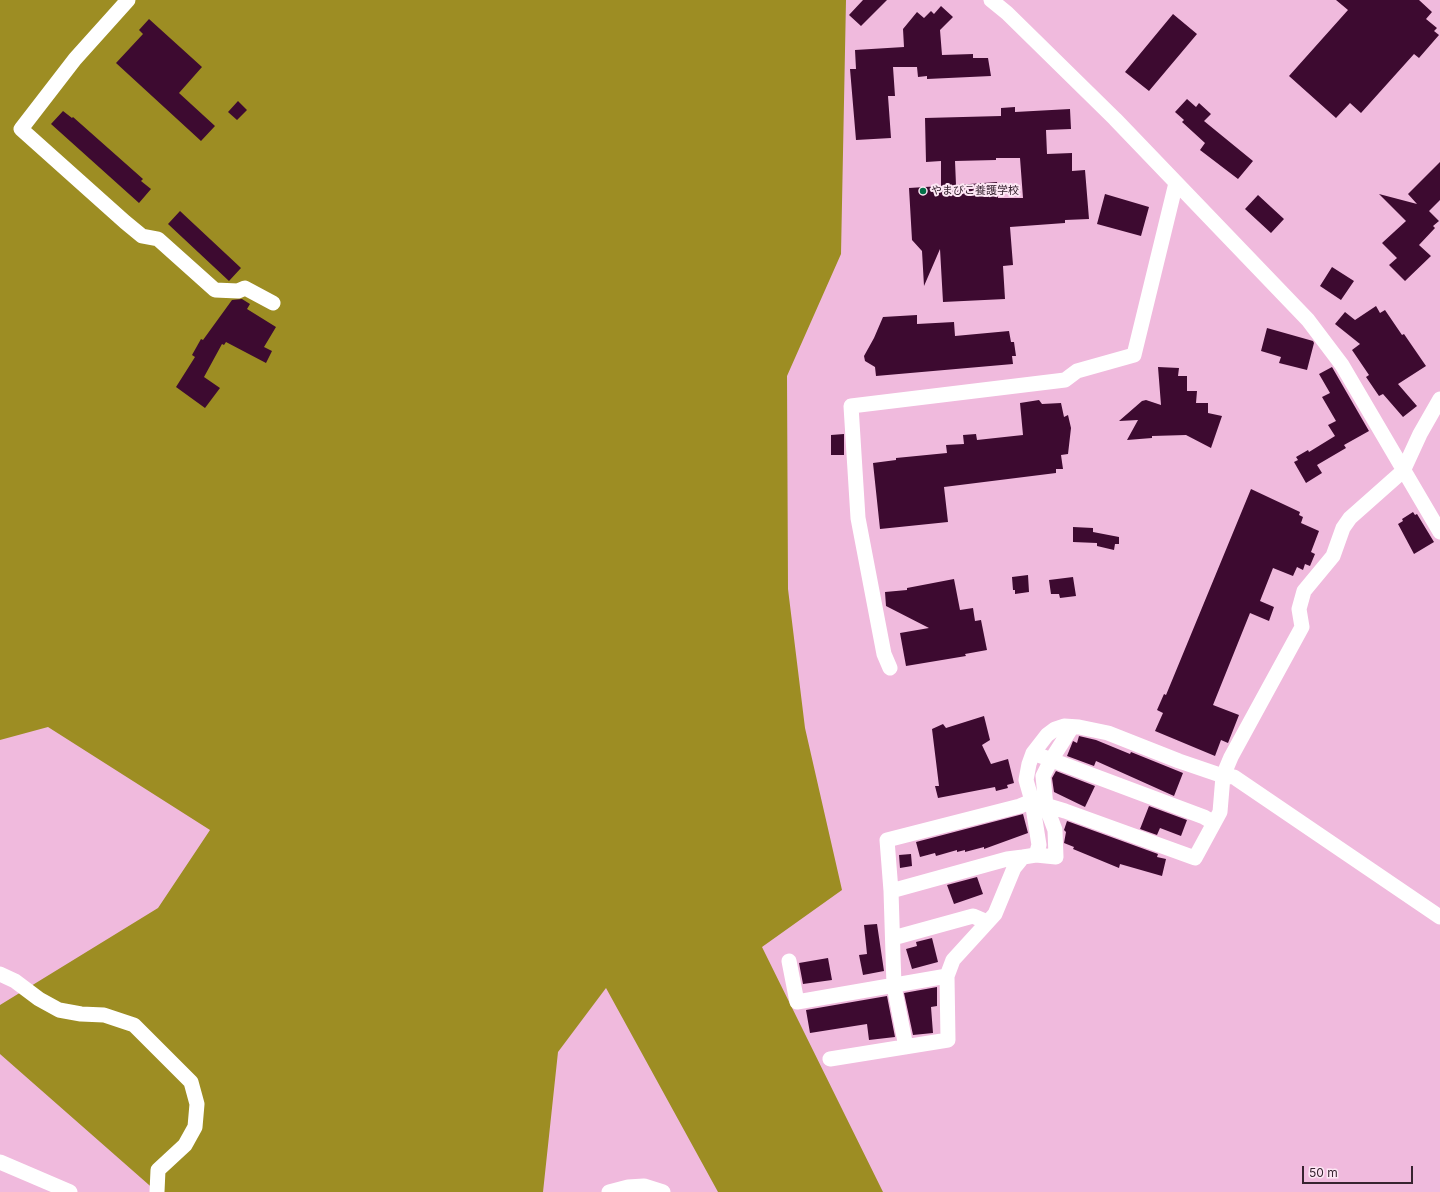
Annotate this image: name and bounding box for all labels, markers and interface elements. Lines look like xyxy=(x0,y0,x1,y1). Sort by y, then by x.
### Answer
place label: やまびこ養護学校 xyxy=(931,184,1019,198)
marker: やまびこ養護学校 xyxy=(918,186,928,196)
scale bar xyxy=(1304,1158,1415,1184)
text: 50 m xyxy=(1309,1165,1338,1180)

